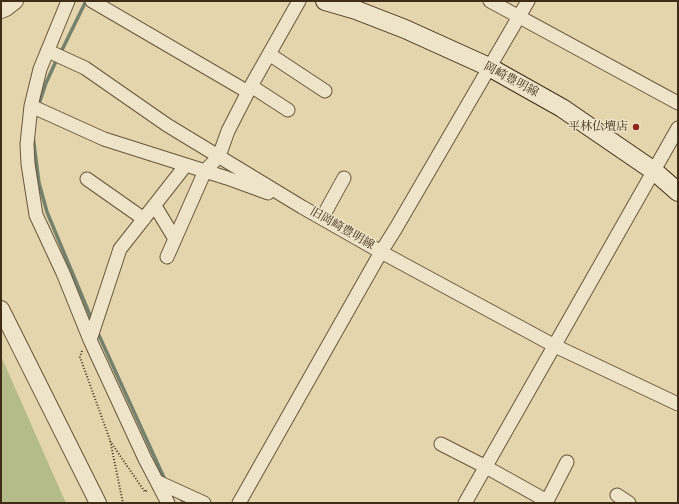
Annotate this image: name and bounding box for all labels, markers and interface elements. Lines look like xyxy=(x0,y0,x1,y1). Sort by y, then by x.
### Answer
street label: 岡崎豊明線 xyxy=(481,60,541,100)
place label: 平林仏壇店 xyxy=(568,120,628,134)
marker: 平林仏壇店 xyxy=(631,122,641,132)
street label: 旧岡崎豊明線 xyxy=(307,205,377,253)

